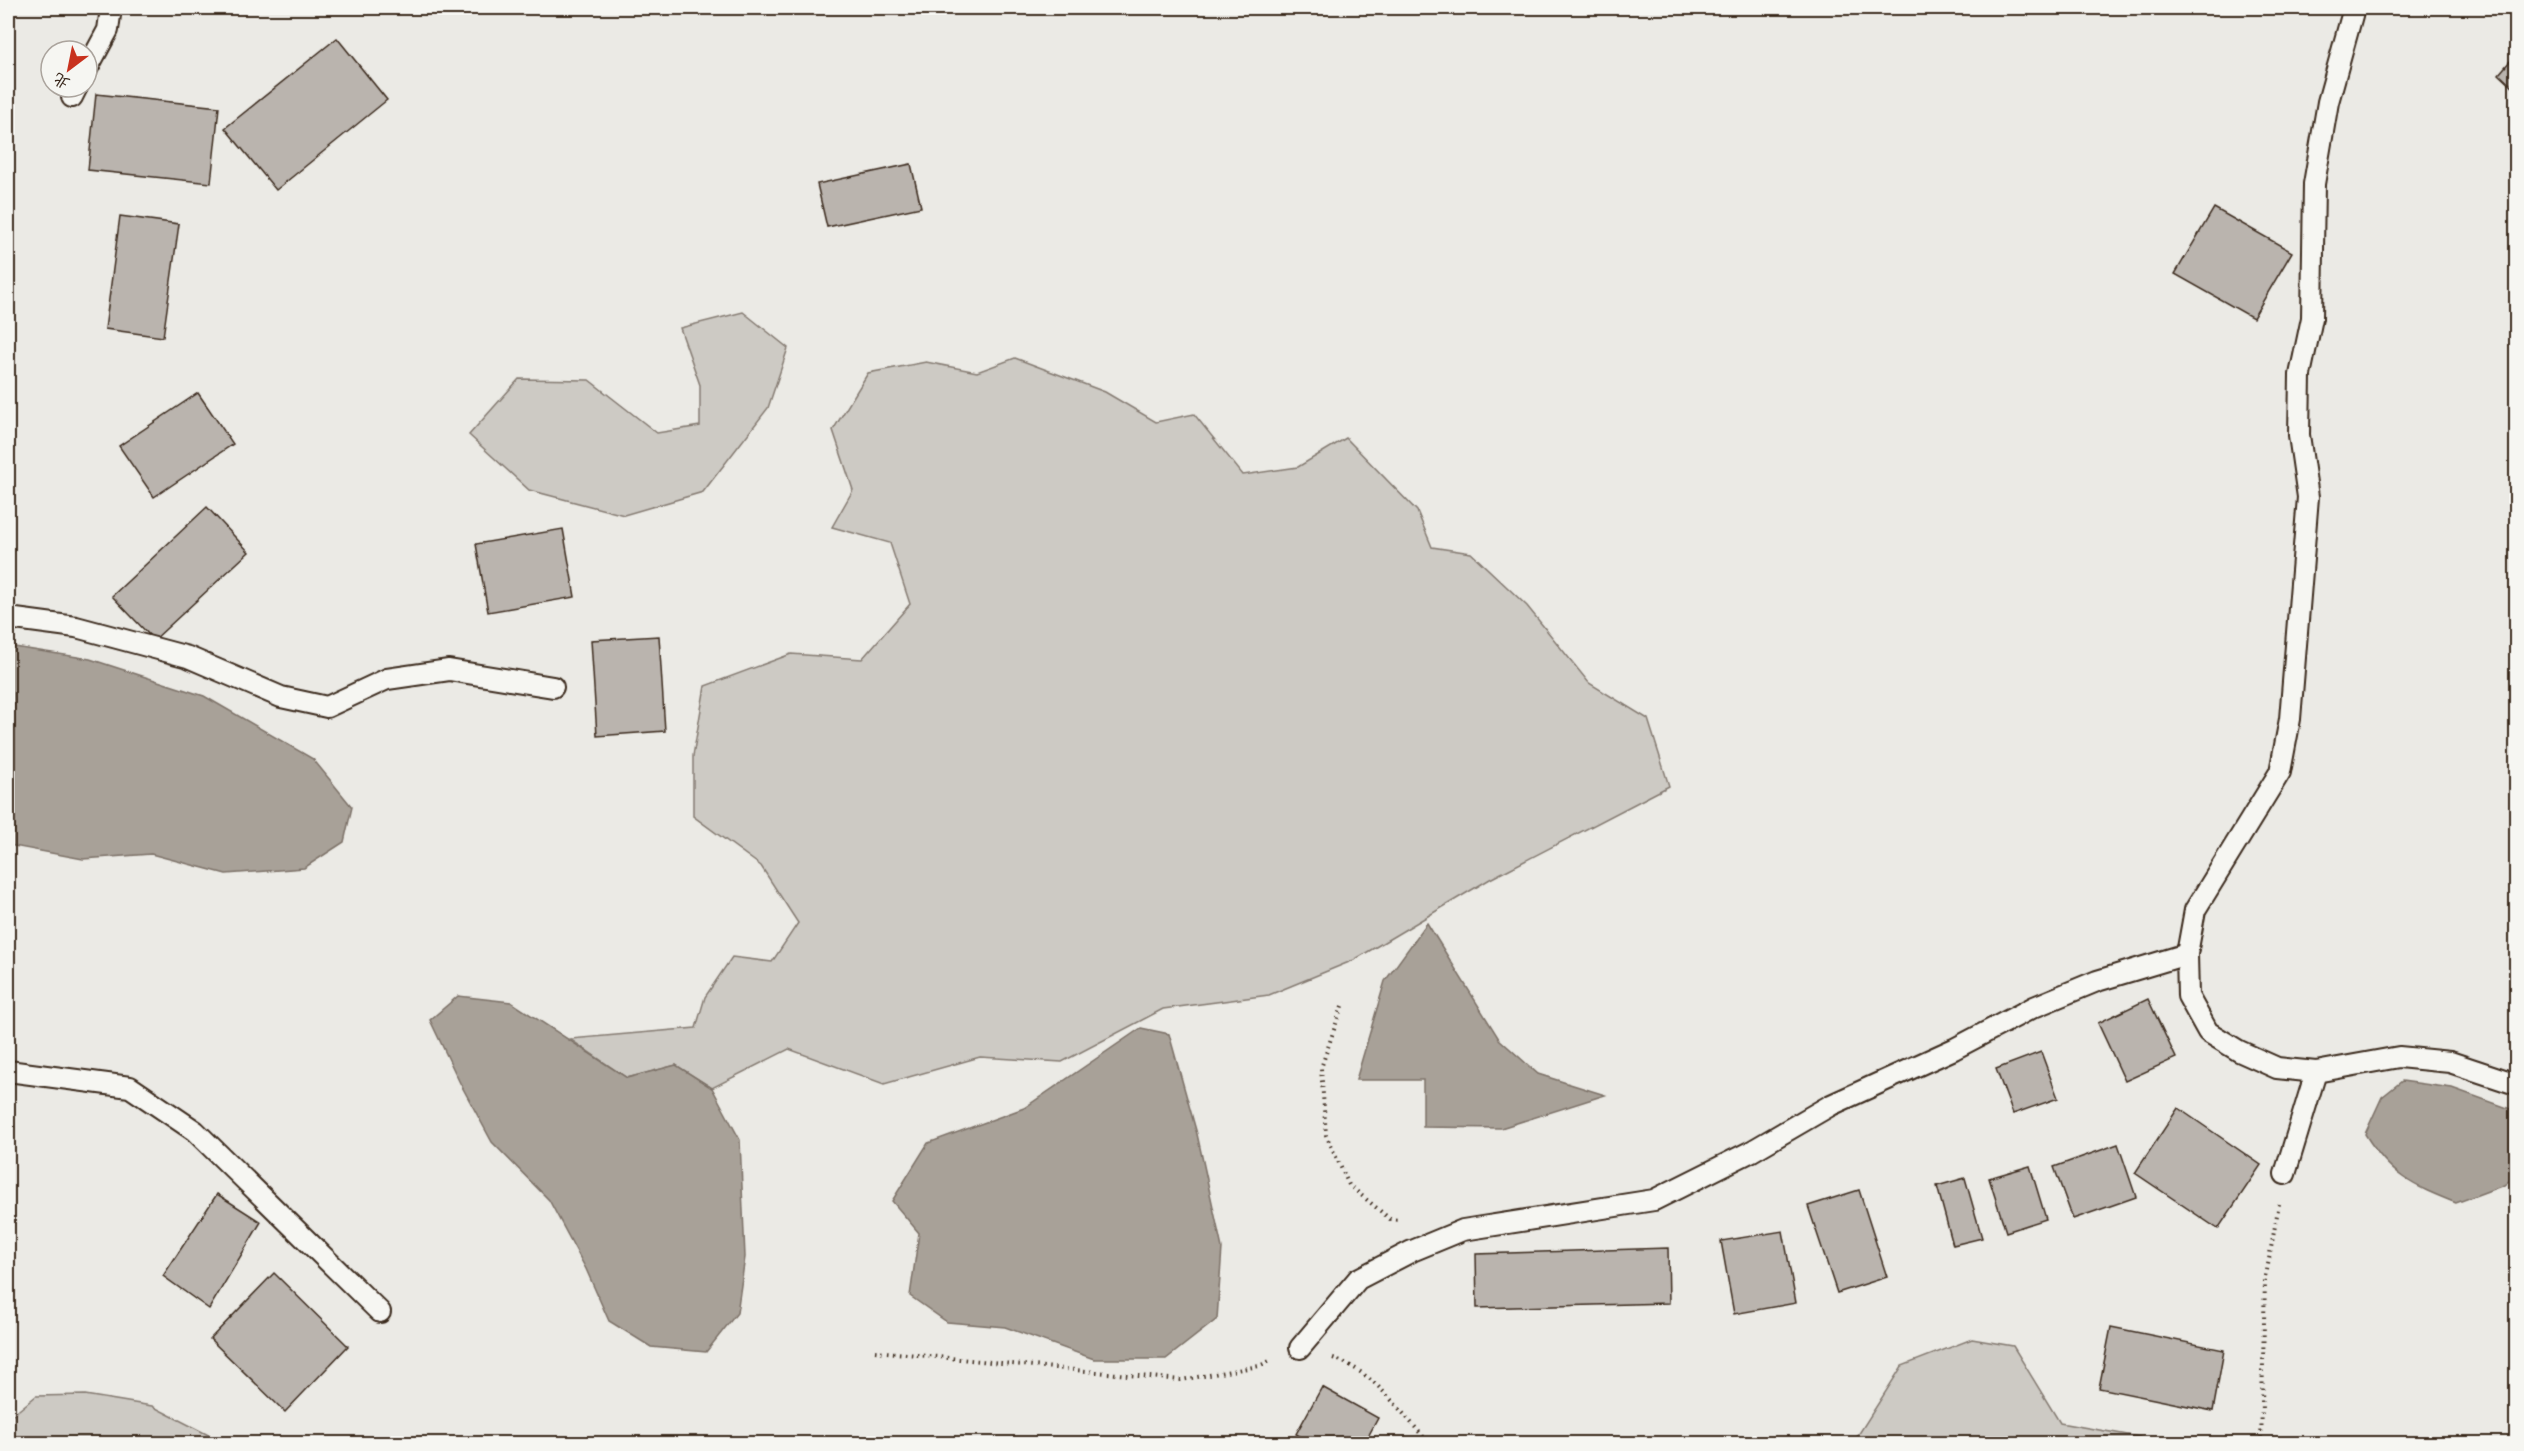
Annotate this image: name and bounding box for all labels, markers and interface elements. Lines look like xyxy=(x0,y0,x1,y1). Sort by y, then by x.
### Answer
north arrow xyxy=(39,39,99,99)
text: 北 xyxy=(49,66,75,94)

